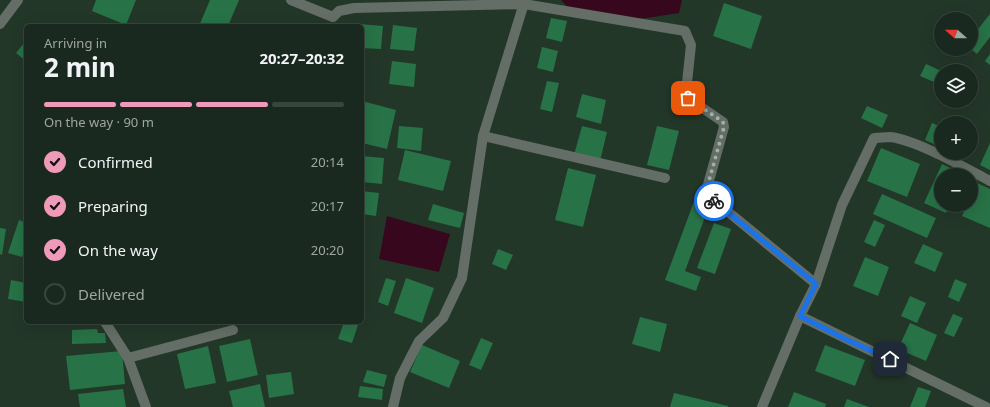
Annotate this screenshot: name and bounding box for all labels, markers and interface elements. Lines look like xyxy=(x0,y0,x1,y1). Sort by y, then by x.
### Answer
north arrow xyxy=(934,12,978,56)
map controls xyxy=(934,12,978,212)
text: Arriving in xyxy=(44,34,107,52)
text: 20:27–20:32 xyxy=(259,48,344,68)
text: 2 min xyxy=(44,49,116,85)
button: layers xyxy=(934,64,978,108)
pin xyxy=(671,81,705,115)
icon: bag xyxy=(677,87,699,109)
text: On the way · 90 m xyxy=(44,113,154,131)
button: + xyxy=(934,116,978,160)
icon: check xyxy=(44,151,66,173)
text: Confirmed xyxy=(78,152,153,172)
text: 20:14 xyxy=(311,153,344,171)
button: − xyxy=(934,168,978,212)
courier xyxy=(694,181,734,221)
icon: bike xyxy=(703,190,725,212)
icon: check xyxy=(44,195,66,217)
text: Preparing xyxy=(78,196,148,216)
text: 20:17 xyxy=(311,197,344,215)
icon: check xyxy=(44,239,66,261)
text: On the way xyxy=(78,240,158,260)
text: 20:20 xyxy=(311,241,344,259)
text: Delivered xyxy=(78,284,145,304)
pin xyxy=(873,342,907,376)
icon: home xyxy=(879,348,901,370)

